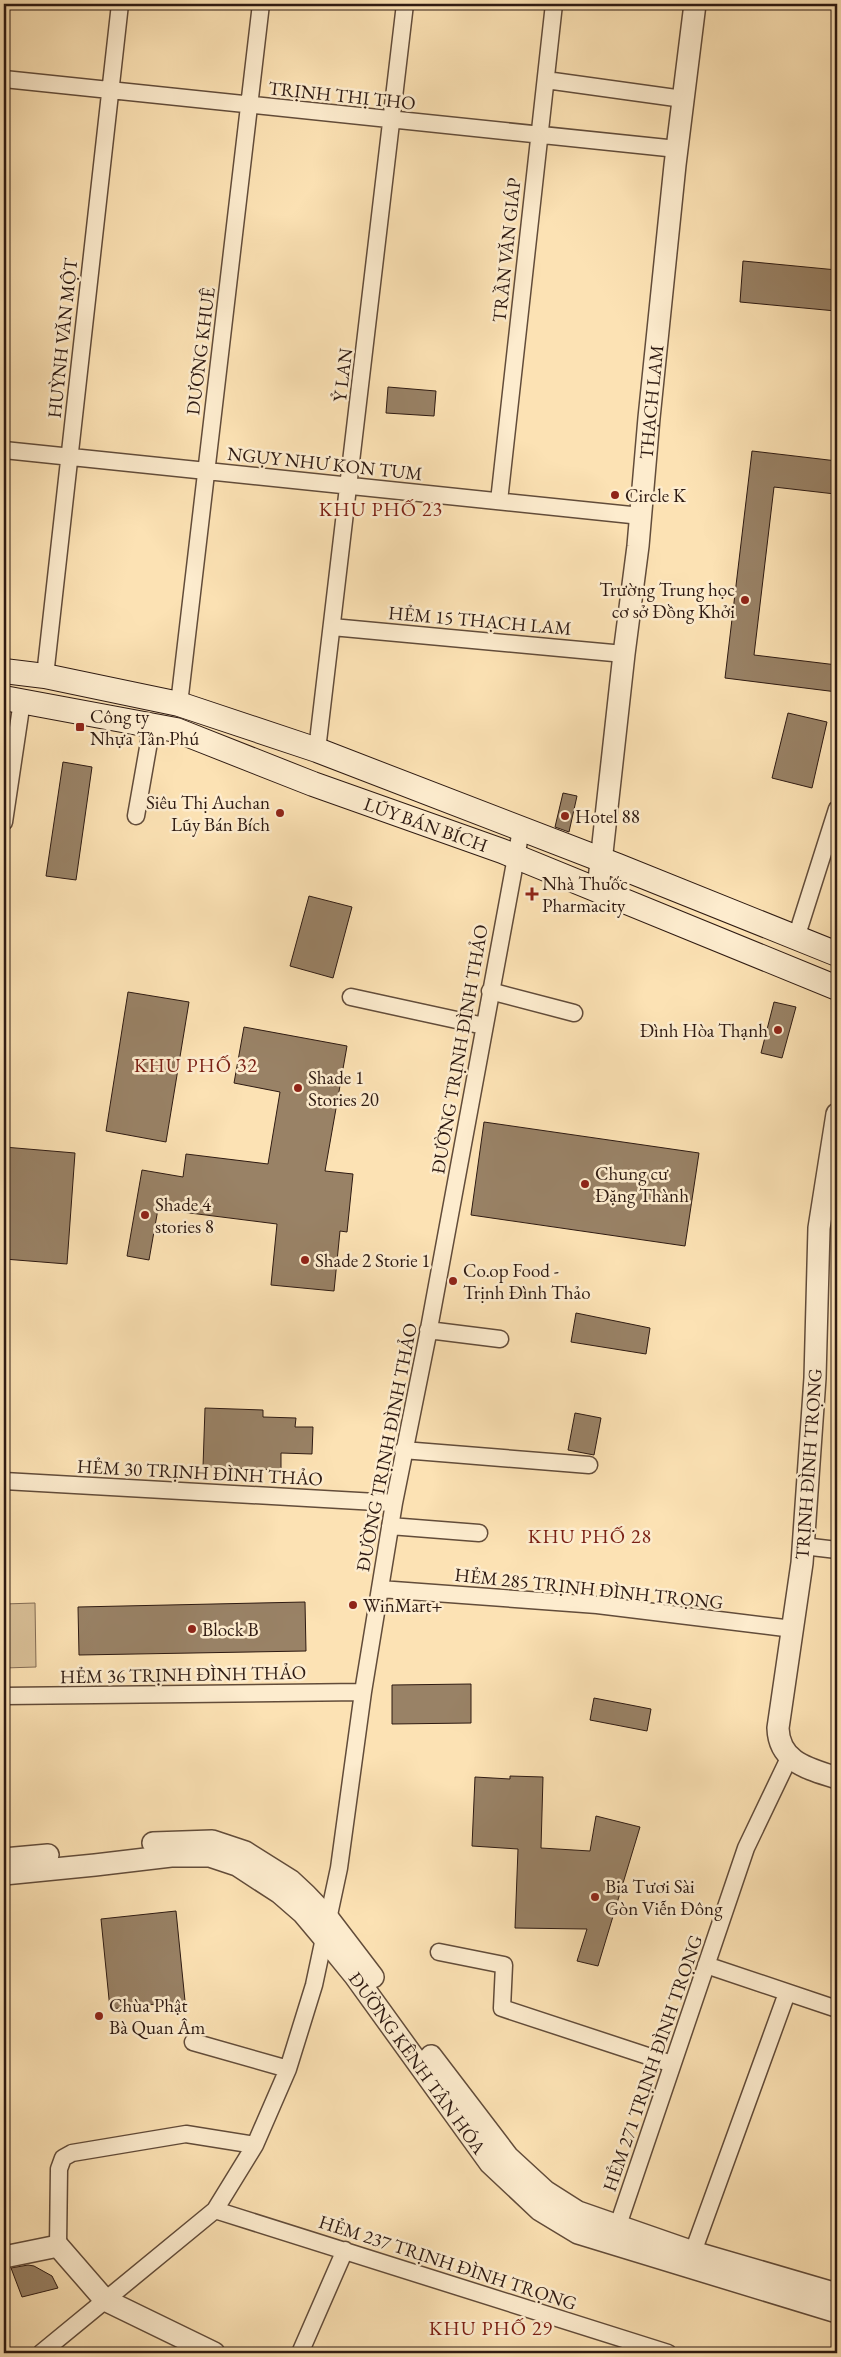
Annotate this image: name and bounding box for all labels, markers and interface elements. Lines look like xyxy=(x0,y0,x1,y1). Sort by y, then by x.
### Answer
street label: TRỊNH THỊ THO xyxy=(267,75,417,116)
street label: TRẦN VĂN GIÁP xyxy=(486,176,527,324)
street label: HUỲNH VĂN MỘT xyxy=(42,256,83,419)
street label: DƯƠNG KHUÊ xyxy=(180,285,221,416)
street label: THẠCH LAM xyxy=(634,344,669,460)
street label: Ỷ LAN xyxy=(327,347,358,403)
street label: NGỤY NHƯ KON TUM xyxy=(226,441,424,486)
place label: Circle K xyxy=(625,483,687,508)
marker: Circle K xyxy=(609,489,621,501)
district label: KHU PHỐ 23 xyxy=(319,496,443,522)
place label: Trường Trung học cơ sở Đồng Khởi xyxy=(599,577,735,624)
marker: Trường Trung học cơ sở Đồng Khởi xyxy=(739,594,751,606)
street label: HẺM 15 THẠCH LAM xyxy=(387,600,573,641)
place label: Công ty Nhựa Tân Phú xyxy=(90,704,199,751)
marker: Công ty Nhựa Tân Phú xyxy=(74,721,86,733)
place label: Siêu Thị Auchan Lũy Bán Bích xyxy=(146,790,270,837)
street label: LŨY BÁN BÍCH xyxy=(360,791,491,858)
place label: Hotel 88 xyxy=(575,804,640,829)
marker: Siêu Thị Auchan Lũy Bán Bích xyxy=(274,807,286,819)
marker: Hotel 88 xyxy=(559,810,571,822)
place label: Nhà Thuốc Pharmacity xyxy=(542,871,628,918)
marker: Nhà Thuốc Pharmacity xyxy=(526,888,538,900)
street label: ĐƯỜNG TRỊNH ĐÌNH THẢO xyxy=(425,922,494,1176)
place label: Đình Hòa Thạnh xyxy=(640,1018,768,1043)
marker: Đình Hòa Thạnh xyxy=(772,1024,784,1036)
district label: KHU PHỐ 32 xyxy=(134,1052,258,1078)
place label: Shade 1 Stories 20 xyxy=(308,1065,379,1112)
marker: Shade 1 Stories 20 xyxy=(292,1082,304,1094)
place label: Chung cư Đặng Thành xyxy=(595,1161,689,1208)
marker: Chung cư Đặng Thành xyxy=(579,1178,591,1190)
place label: Shade 4 stories 8 xyxy=(155,1192,214,1239)
marker: Shade 4 stories 8 xyxy=(139,1209,151,1221)
place label: Shade 2 Storie 1 xyxy=(315,1248,430,1273)
marker: Shade 2 Storie 1 xyxy=(299,1254,311,1266)
place label: Co.op Food - Trịnh Đình Thảo xyxy=(463,1258,591,1305)
marker: Co.op Food - Trịnh Đình Thảo xyxy=(447,1275,459,1287)
street label: ĐƯỜNG TRỊNH ĐÌNH THẢO xyxy=(350,1321,423,1574)
street label: TRỊNH ĐÌNH TRỌNG xyxy=(789,1367,828,1561)
street label: HẺM 30 TRỊNH ĐÌNH THẢO xyxy=(76,1454,324,1491)
district label: KHU PHỐ 28 xyxy=(528,1523,652,1549)
street label: HẺM 285 TRỊNH ĐÌNH TRỌNG xyxy=(453,1562,725,1615)
place label: WinMart+ xyxy=(363,1593,443,1618)
marker: WinMart+ xyxy=(347,1599,359,1611)
place label: Block B xyxy=(202,1617,259,1642)
marker: Block B xyxy=(186,1623,198,1635)
street label: HẺM 36 TRỊNH ĐÌNH THẢO xyxy=(60,1660,306,1689)
place label: Bia Tươi Sài Gòn Viễn Đông xyxy=(605,1874,723,1921)
marker: Bia Tươi Sài Gòn Viễn Đông xyxy=(589,1891,601,1903)
street label: HẺM 271 TRỊNH ĐÌNH TRỌNG xyxy=(597,1931,708,2195)
street label: ĐƯỜNG KÊNH TÂN HÓA xyxy=(343,1967,492,2160)
place label: Chùa Phật Bà Quan Âm xyxy=(109,1993,206,2040)
marker: Chùa Phật Bà Quan Âm xyxy=(93,2010,105,2022)
street label: HẺM 237 TRỊNH ĐÌNH TRỌNG xyxy=(316,2209,580,2316)
district label: KHU PHỐ 29 xyxy=(429,2315,553,2341)

